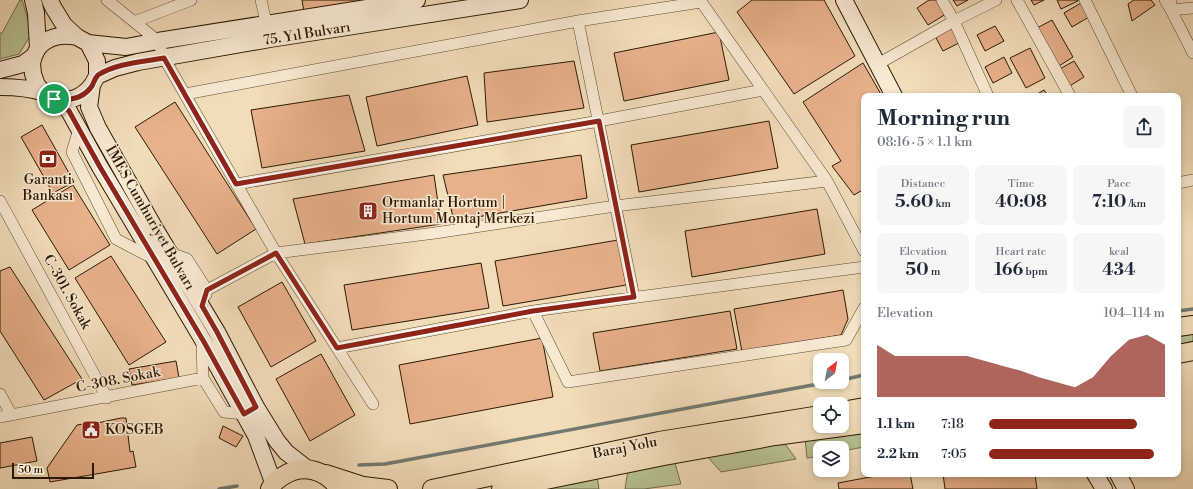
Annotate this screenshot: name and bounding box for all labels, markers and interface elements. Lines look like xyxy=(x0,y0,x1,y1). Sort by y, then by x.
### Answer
street label: 75. Yıl Bulvarı xyxy=(262,18,352,50)
pin xyxy=(37,82,71,116)
icon: arrive xyxy=(43,88,65,110)
text: Morning run xyxy=(877,105,1010,132)
button: share xyxy=(1123,106,1165,148)
text: 08:16 · 5 × 1.1 km xyxy=(877,134,973,150)
street label: İMES Cumhuriyet Bulvarı xyxy=(101,142,201,294)
bank icon: Garanti Bankası xyxy=(37,148,59,170)
place label: Garanti Bankası xyxy=(22,171,74,205)
text: Distance xyxy=(901,177,945,191)
text: Time xyxy=(1008,177,1034,191)
text: Pace xyxy=(1107,177,1131,191)
text: 5.60 xyxy=(895,191,933,213)
text: 40:08 xyxy=(995,191,1047,213)
text: 7:10 xyxy=(1092,191,1126,213)
place label: Ormanlar Hortum | Hortum Montaj Merkezi xyxy=(382,194,535,228)
text: km xyxy=(933,197,951,211)
text: /km xyxy=(1126,197,1146,211)
building icon: Ormanlar Hortum | Hortum Montaj Merkezi xyxy=(357,200,379,222)
text: Elevation xyxy=(899,245,947,259)
text: Heart rate xyxy=(996,245,1046,259)
text: kcal xyxy=(1109,245,1129,259)
street label: C-301. Sokak xyxy=(39,252,95,333)
text: 50 xyxy=(906,259,929,281)
text: 166 xyxy=(994,259,1023,281)
text: 434 xyxy=(1102,259,1136,281)
text: m xyxy=(929,265,940,279)
text: bpm xyxy=(1023,265,1048,279)
text: Elevation xyxy=(877,305,933,321)
text: 104–114 m xyxy=(1104,305,1165,321)
north arrow xyxy=(813,353,849,389)
map controls xyxy=(813,353,849,477)
street label: C-308. Sokak xyxy=(74,363,162,397)
button: locate xyxy=(813,397,849,433)
text: 1.1 km xyxy=(877,416,915,432)
text: 7:18 xyxy=(941,416,964,432)
public building icon: KOSGEB xyxy=(80,419,102,441)
place label: KOSGEB xyxy=(105,421,164,439)
street label: Baraj Yolu xyxy=(590,433,659,463)
button: layers xyxy=(813,441,849,477)
text: 2.2 km xyxy=(877,446,919,462)
text: 7:05 xyxy=(941,446,966,462)
scale bar xyxy=(12,461,94,480)
text: 50 m xyxy=(18,463,43,477)

